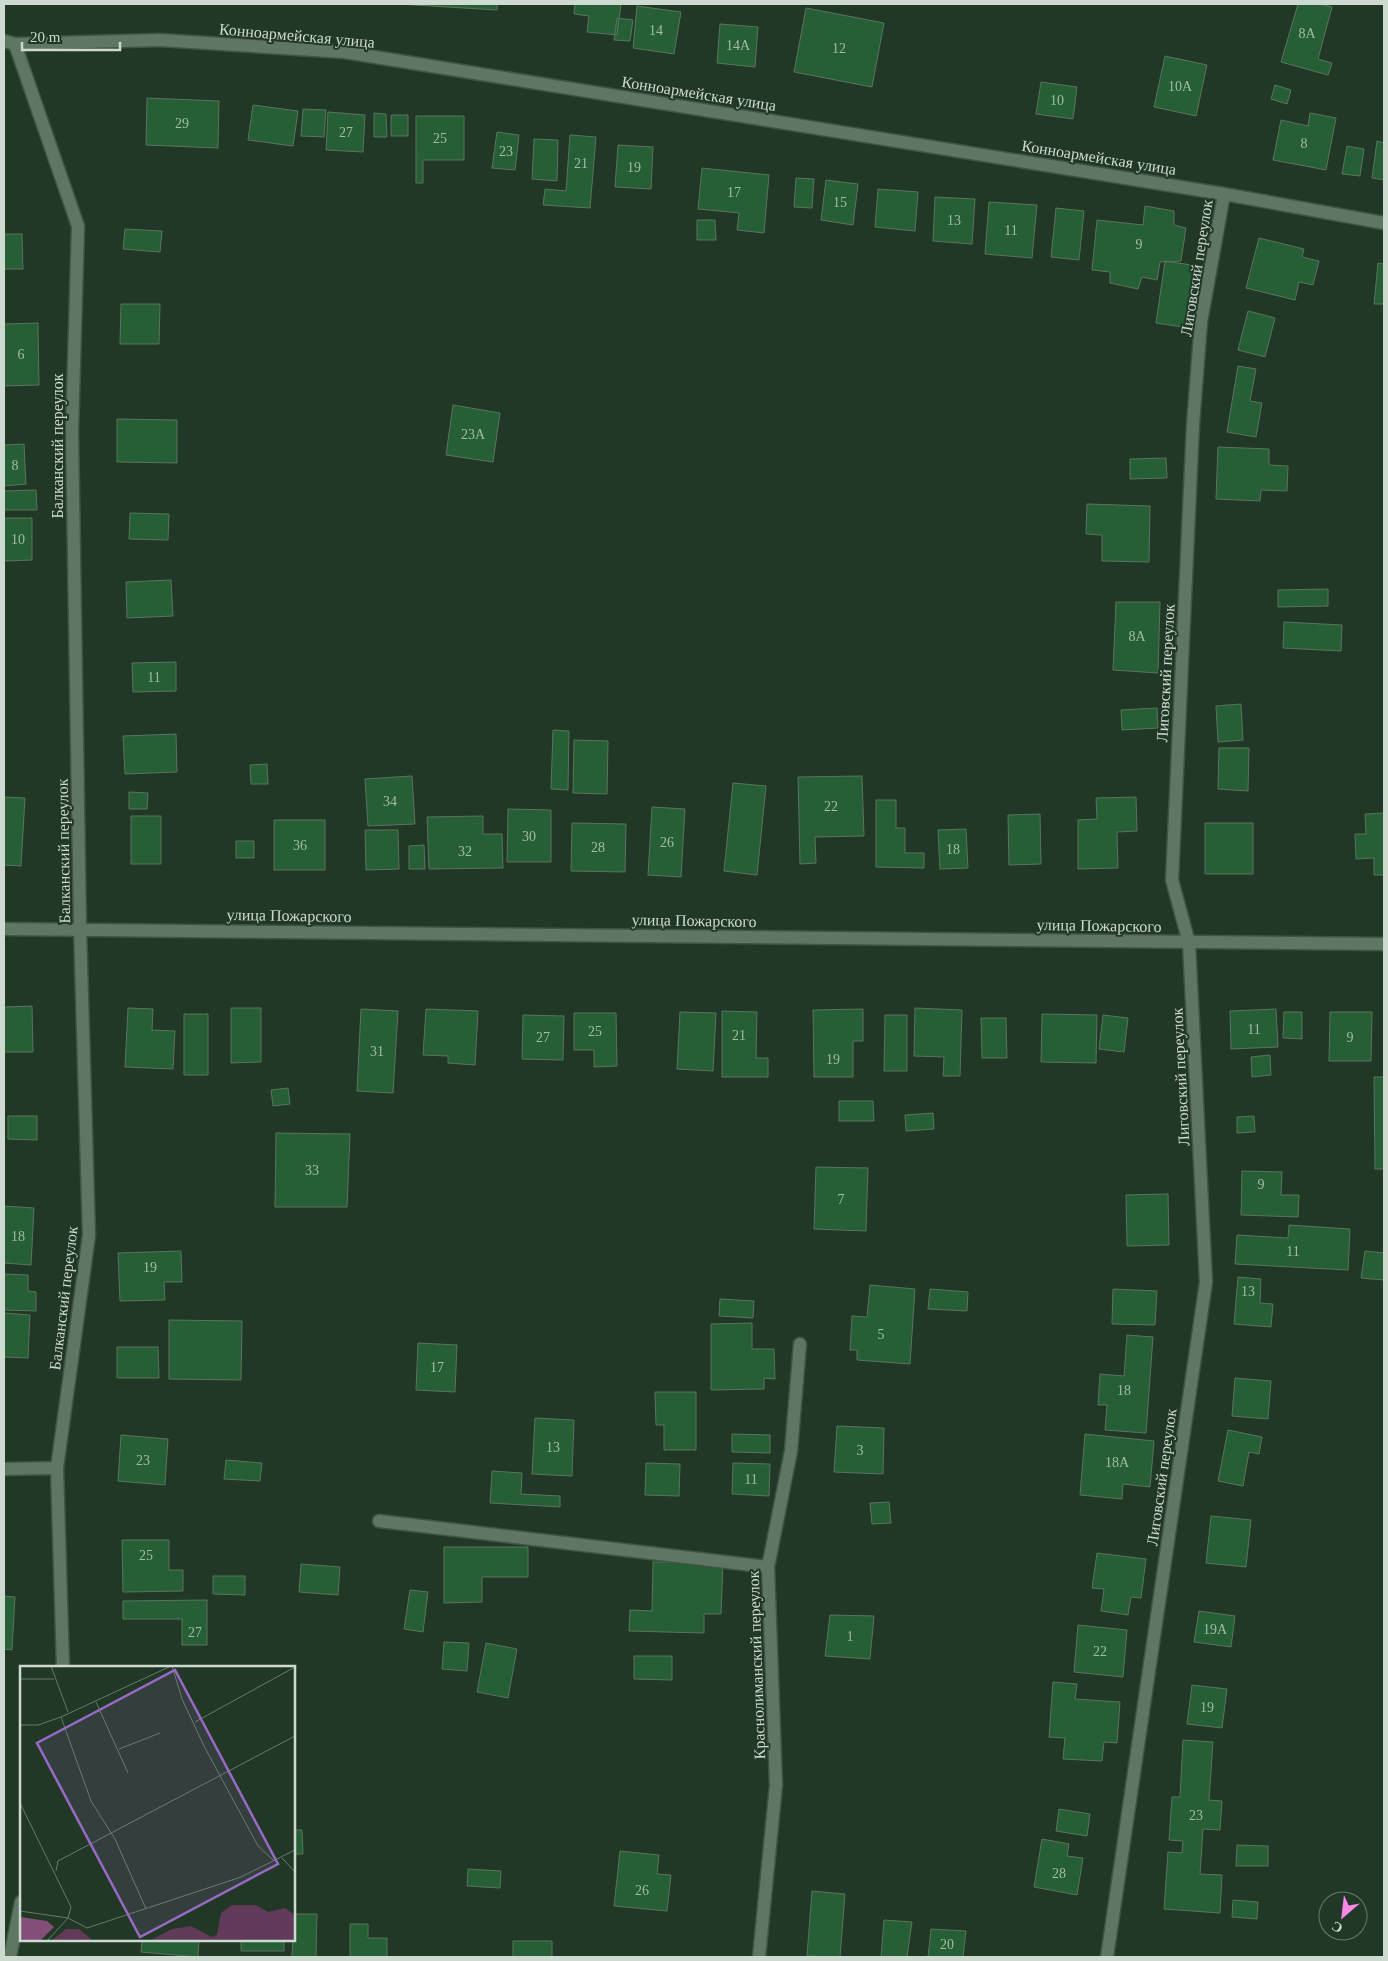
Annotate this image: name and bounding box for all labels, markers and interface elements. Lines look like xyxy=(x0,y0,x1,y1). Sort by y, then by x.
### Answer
scale bar xyxy=(22,20,120,52)
street label: Конноармейская улица xyxy=(218,20,376,52)
house number: 14 xyxy=(649,23,663,38)
house number: 8А xyxy=(1298,26,1316,41)
text: 20 m xyxy=(30,29,61,45)
house number: 14А xyxy=(726,38,751,53)
house number: 12 xyxy=(832,41,846,56)
street label: Конноармейская улица xyxy=(620,73,777,115)
house number: 10А xyxy=(1168,79,1193,94)
house number: 10 xyxy=(1050,93,1064,108)
house number: 29 xyxy=(175,116,189,131)
house number: 27 xyxy=(339,125,353,140)
house number: 25 xyxy=(433,131,447,146)
house number: 8 xyxy=(1301,136,1308,151)
street label: Конноармейская улица xyxy=(1020,137,1177,179)
house number: 23 xyxy=(499,144,513,159)
house number: 21 xyxy=(574,156,588,171)
house number: 19 xyxy=(627,160,641,175)
house number: 17 xyxy=(727,185,741,200)
house number: 15 xyxy=(833,195,847,210)
street label: Лиговский переулок xyxy=(1177,198,1217,338)
house number: 13 xyxy=(947,213,961,228)
house number: 11 xyxy=(1004,223,1018,238)
house number: 9 xyxy=(1136,237,1143,252)
house number: 6 xyxy=(18,347,25,362)
street label: Балканский переулок xyxy=(49,373,67,519)
house number: 23А xyxy=(461,427,486,442)
house number: 8 xyxy=(12,458,19,473)
house number: 10 xyxy=(11,532,25,547)
street label: Лиговский переулок xyxy=(1153,603,1179,743)
house number: 8А xyxy=(1128,629,1146,644)
house number: 11 xyxy=(147,670,161,685)
street label: Балканский переулок xyxy=(54,778,74,924)
house number: 34 xyxy=(383,794,397,809)
house number: 22 xyxy=(824,799,838,814)
house number: 30 xyxy=(522,829,536,844)
house number: 26 xyxy=(660,835,674,850)
house number: 36 xyxy=(293,838,307,853)
house number: 28 xyxy=(591,840,605,855)
house number: 18 xyxy=(946,842,960,857)
house number: 32 xyxy=(458,844,472,859)
street label: улица Пожарского xyxy=(226,906,352,926)
street label: улица Пожарского xyxy=(631,911,757,931)
street label: улица Пожарского xyxy=(1036,916,1162,936)
street label: Лиговский переулок xyxy=(1168,1007,1194,1147)
house number: 11 xyxy=(1247,1022,1261,1037)
house number: 25 xyxy=(588,1024,602,1039)
house number: 21 xyxy=(732,1028,746,1043)
house number: 27 xyxy=(536,1030,550,1045)
house number: 9 xyxy=(1347,1030,1354,1045)
house number: 31 xyxy=(370,1044,384,1059)
house number: 19 xyxy=(826,1052,840,1067)
house number: 33 xyxy=(305,1163,319,1178)
house number: 9 xyxy=(1258,1177,1265,1192)
house number: 7 xyxy=(838,1192,845,1207)
street label: Балканский переулок xyxy=(46,1225,82,1371)
house number: 18 xyxy=(11,1229,25,1244)
house number: 11 xyxy=(1286,1244,1300,1259)
house number: 19 xyxy=(143,1260,157,1275)
house number: 13 xyxy=(1241,1284,1255,1299)
house number: 5 xyxy=(878,1327,885,1342)
house number: 17 xyxy=(430,1360,444,1375)
house number: 18 xyxy=(1117,1383,1131,1398)
street label: Лиговский переулок xyxy=(1143,1407,1181,1547)
house number: 13 xyxy=(546,1440,560,1455)
house number: 3 xyxy=(857,1443,864,1458)
house number: 23 xyxy=(136,1453,150,1468)
house number: 18А xyxy=(1105,1455,1130,1470)
house number: 11 xyxy=(744,1472,758,1487)
house number: 25 xyxy=(139,1548,153,1563)
street label: Краснолиманский переулок xyxy=(745,1570,769,1760)
house number: 19А xyxy=(1203,1622,1228,1637)
house number: 27 xyxy=(188,1625,202,1640)
house number: 1 xyxy=(847,1629,854,1644)
house number: 22 xyxy=(1093,1644,1107,1659)
inset map xyxy=(20,1666,295,1941)
house number: 19 xyxy=(1200,1700,1214,1715)
house number: 23 xyxy=(1189,1808,1203,1823)
house number: 28 xyxy=(1052,1866,1066,1881)
house number: 26 xyxy=(635,1883,649,1898)
north arrow xyxy=(1318,1891,1368,1941)
text: С xyxy=(1329,1918,1345,1936)
house number: 20 xyxy=(940,1937,954,1952)

